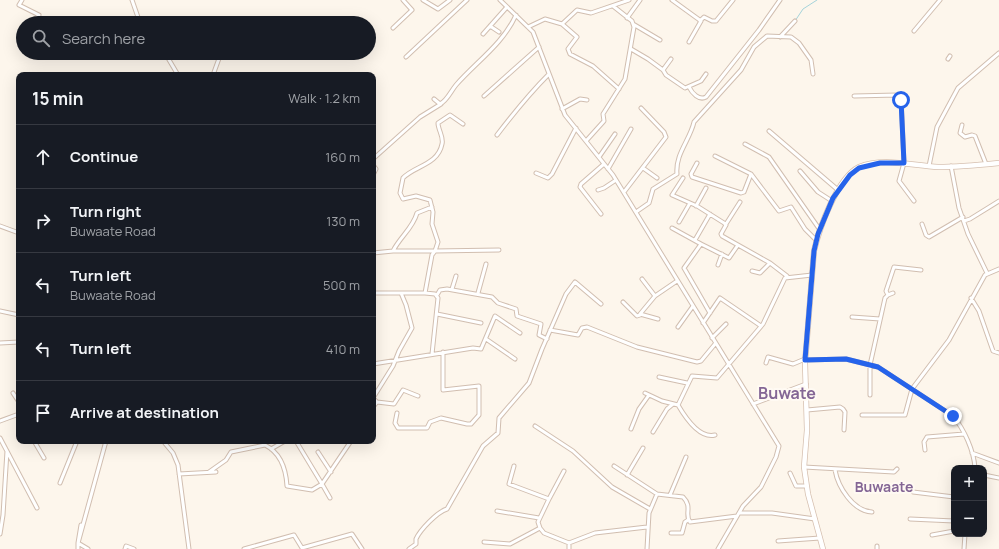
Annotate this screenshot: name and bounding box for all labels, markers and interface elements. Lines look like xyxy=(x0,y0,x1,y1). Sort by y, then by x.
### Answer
search box xyxy=(16,16,376,60)
icon: search xyxy=(30,27,52,49)
text: Search here xyxy=(62,28,145,49)
text: 15 min xyxy=(32,87,84,110)
text: Walk · 1.2 km xyxy=(288,89,360,107)
route start xyxy=(892,91,910,109)
icon: ahead xyxy=(32,146,54,168)
text: Continue xyxy=(70,146,138,167)
text: 160 m xyxy=(325,148,360,166)
text: Turn right xyxy=(70,201,141,222)
icon: right xyxy=(32,210,54,232)
text: 130 m xyxy=(326,212,360,230)
text: Buwaate Road xyxy=(70,222,156,240)
text: Turn left xyxy=(70,265,132,286)
icon: left xyxy=(32,274,54,296)
text: 500 m xyxy=(323,276,360,294)
text: Buwaate Road xyxy=(70,286,156,304)
icon: left xyxy=(32,338,54,360)
text: Turn left xyxy=(70,338,132,359)
text: 410 m xyxy=(326,340,360,358)
district label: Buwate xyxy=(758,382,816,404)
icon: arrive xyxy=(32,402,54,424)
text: Arrive at destination xyxy=(70,402,219,423)
route end xyxy=(944,407,962,425)
map controls xyxy=(951,465,987,537)
button: + xyxy=(951,465,987,501)
district label: Buwaate xyxy=(855,477,913,496)
button: − xyxy=(951,501,987,537)

